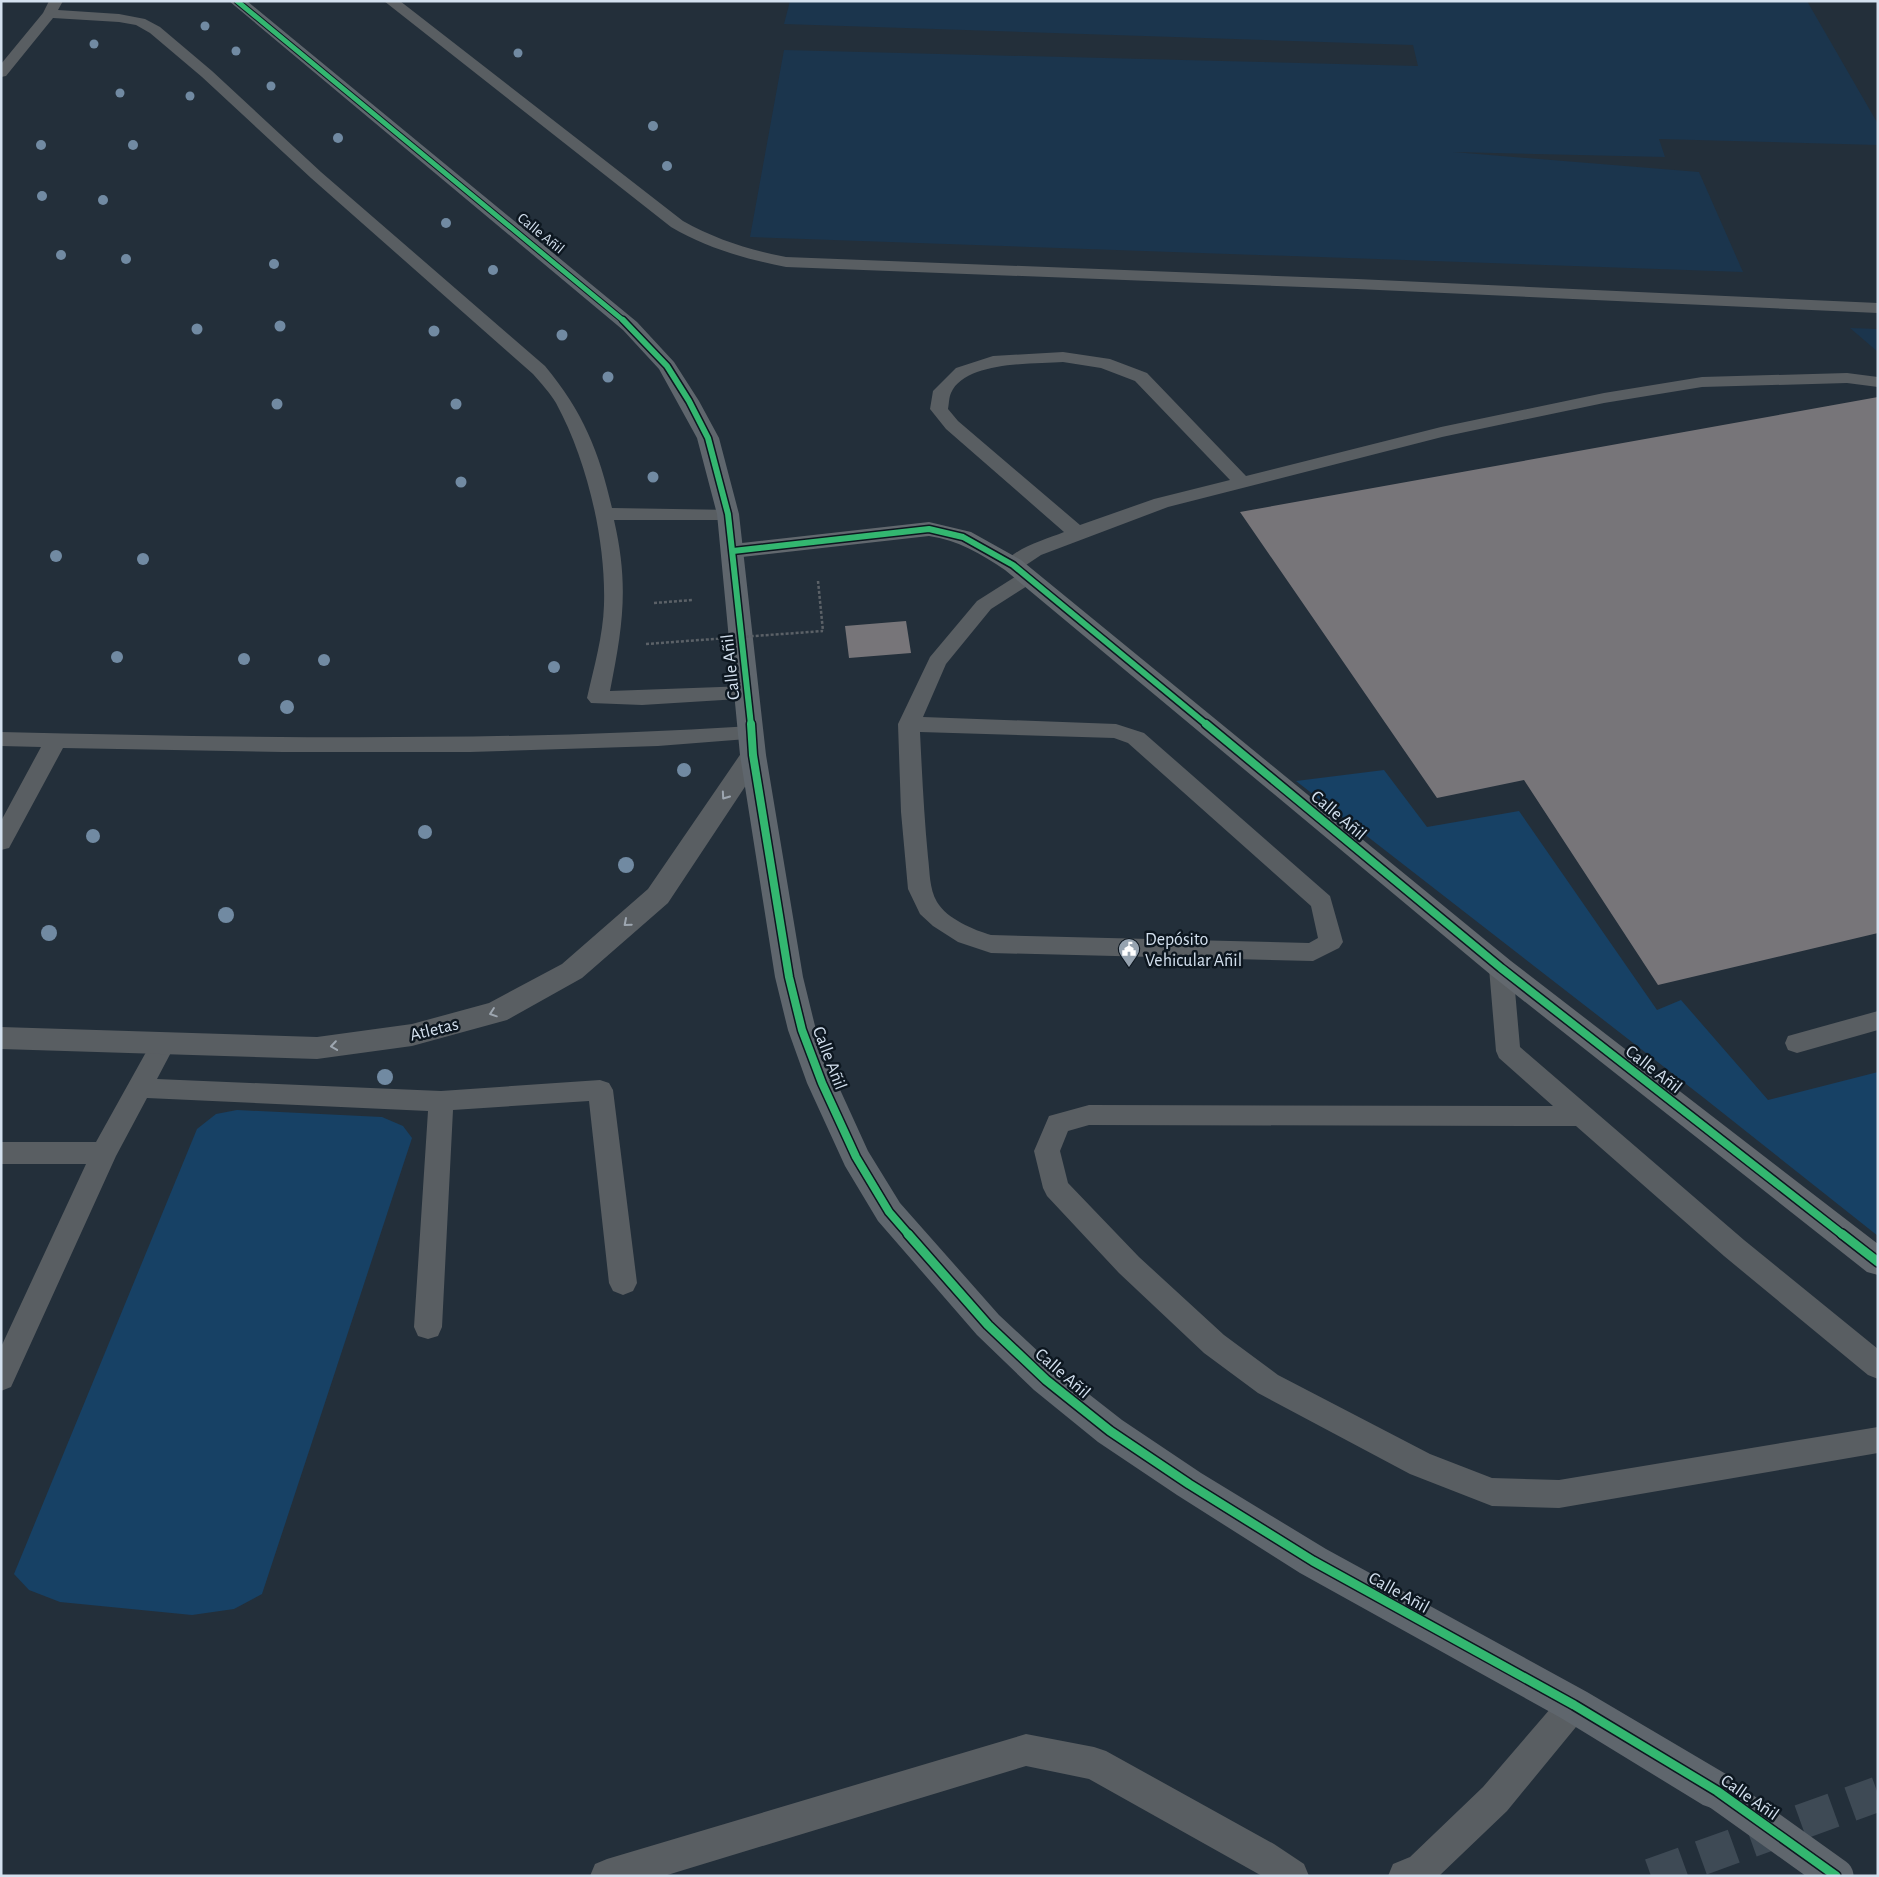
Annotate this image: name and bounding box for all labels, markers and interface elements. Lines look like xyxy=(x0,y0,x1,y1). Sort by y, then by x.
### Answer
street label: Calle Añil xyxy=(515,210,567,257)
street label: Calle Añil xyxy=(719,633,743,701)
street label: Calle Añil xyxy=(1307,788,1369,844)
one-way arrow xyxy=(722,790,731,799)
one-way arrow xyxy=(624,918,633,926)
place label: Depósito Vehicular Añil xyxy=(1145,931,1242,970)
public building icon: Depósito Vehicular Añil xyxy=(1117,937,1141,968)
one-way arrow xyxy=(489,1007,498,1017)
street label: Atletas xyxy=(408,1015,460,1045)
street label: Calle Añil xyxy=(809,1024,849,1092)
one-way arrow xyxy=(330,1040,338,1050)
street label: Calle Añil xyxy=(1622,1042,1685,1097)
street label: Calle Añil xyxy=(1031,1345,1093,1402)
street label: Calle Añil xyxy=(1365,1569,1432,1617)
street label: Calle Añil xyxy=(1717,1771,1782,1824)

